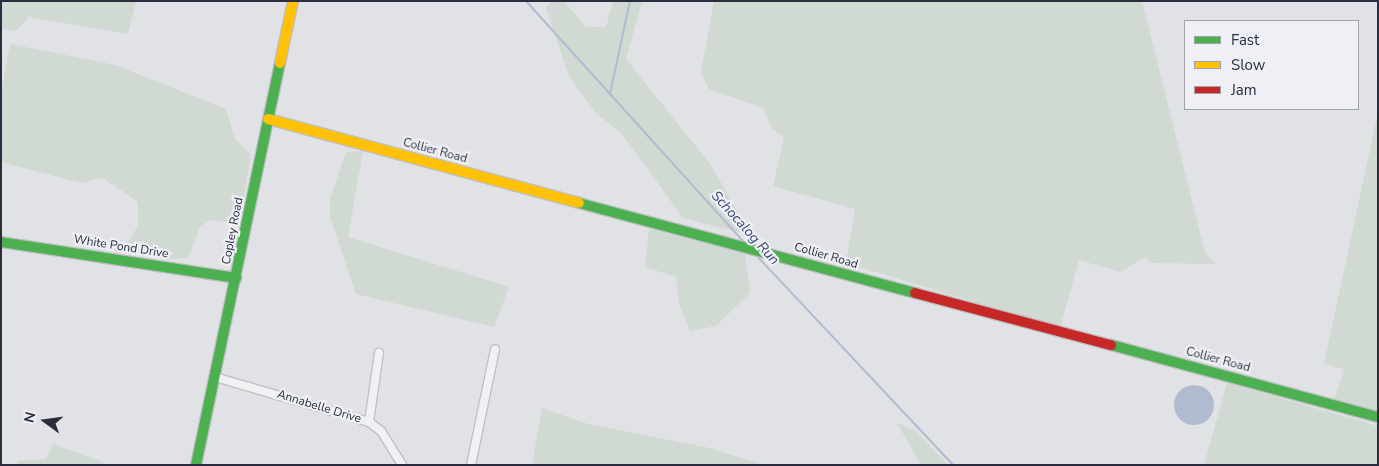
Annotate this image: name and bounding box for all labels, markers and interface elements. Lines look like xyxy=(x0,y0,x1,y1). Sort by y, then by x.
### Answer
legend xyxy=(1184,20,1359,110)
text: Fast xyxy=(1231,30,1259,50)
text: Slow xyxy=(1231,55,1265,75)
text: Jam xyxy=(1231,80,1257,100)
street label: Collier Road xyxy=(401,136,469,166)
water label: Schocalog Run xyxy=(707,188,783,268)
street label: Copley Road xyxy=(219,196,247,266)
street label: White Pond Drive xyxy=(73,232,169,262)
street label: Collier Road xyxy=(792,240,860,272)
street label: Collier Road xyxy=(1184,345,1252,375)
street label: Annabelle Drive xyxy=(275,387,363,427)
north arrow xyxy=(20,396,70,446)
text: N xyxy=(19,410,40,425)

